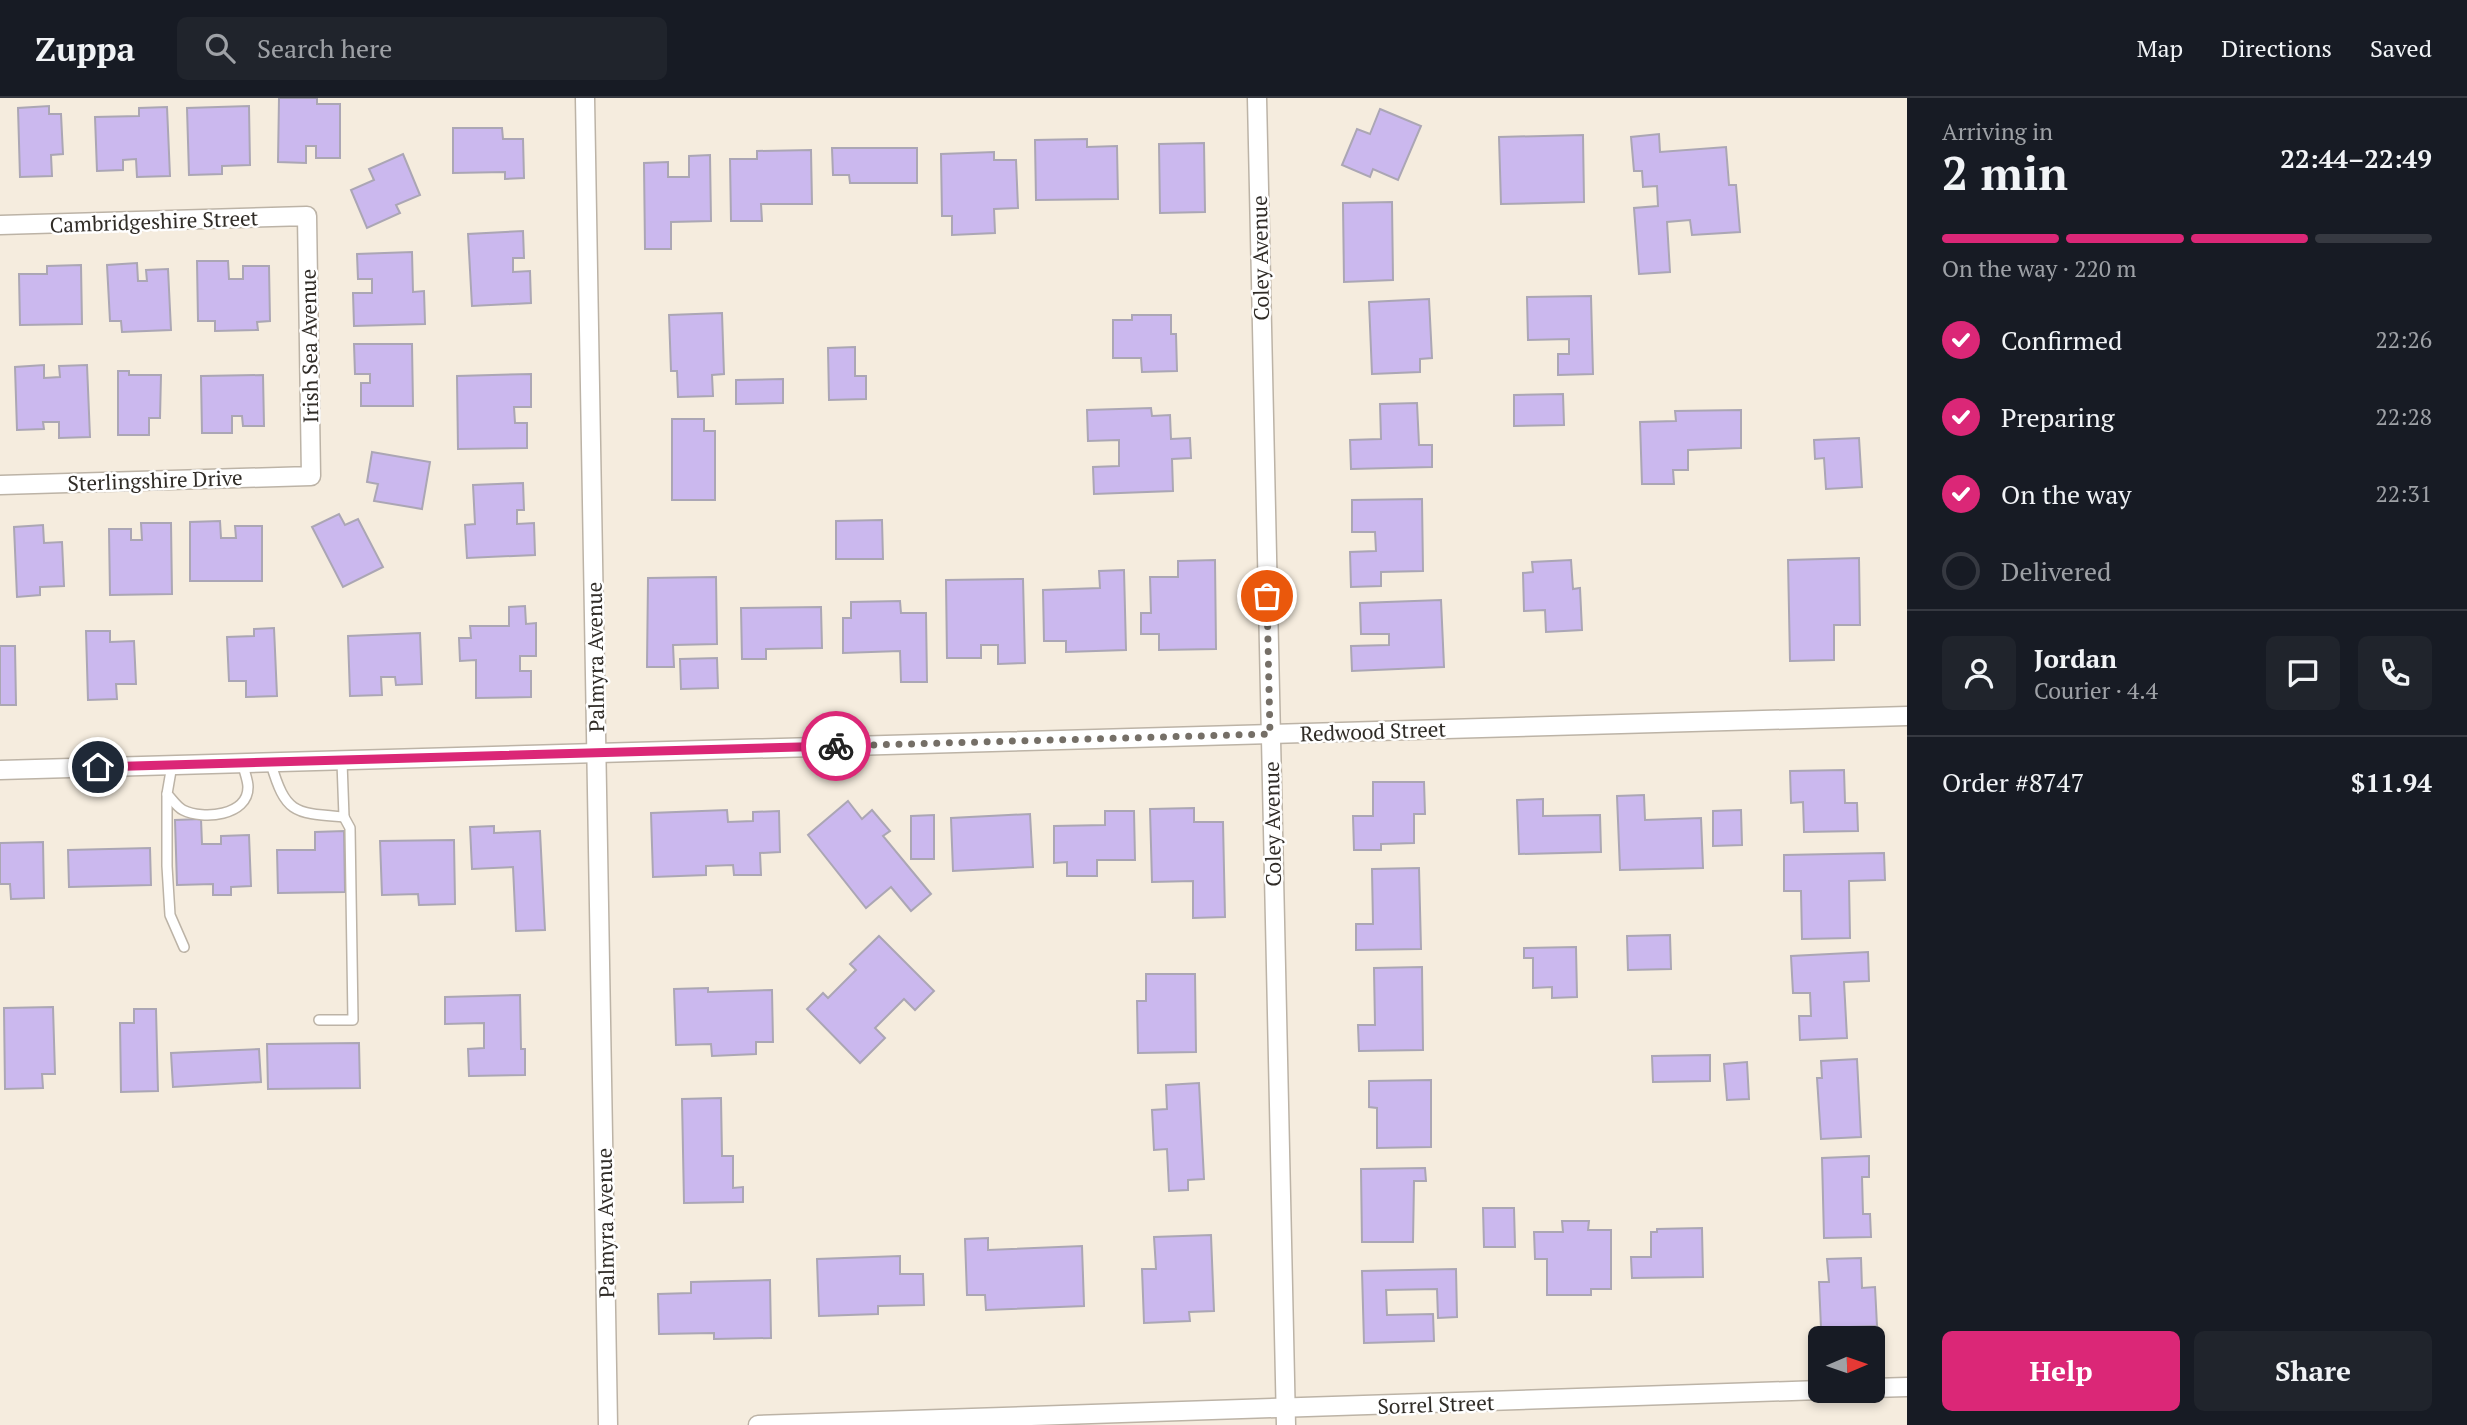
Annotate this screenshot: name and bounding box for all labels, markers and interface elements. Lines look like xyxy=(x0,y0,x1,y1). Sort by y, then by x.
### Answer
search box xyxy=(177,17,667,80)
text: Zuppa xyxy=(35,27,135,70)
icon: search xyxy=(201,29,239,67)
text: Search here xyxy=(257,31,392,65)
text: Map xyxy=(2137,32,2183,64)
text: Directions xyxy=(2221,32,2332,64)
text: Saved xyxy=(2370,32,2432,64)
text: Arriving in xyxy=(1942,116,2053,147)
text: 22:44–22:49 xyxy=(2280,141,2432,175)
text: 2 min xyxy=(1942,142,2068,203)
street label: Coley Avenue xyxy=(1245,195,1275,321)
street label: Cambridgeshire Street xyxy=(49,203,259,239)
text: On the way · 220 m xyxy=(1942,253,2136,284)
street label: Irish Sea Avenue xyxy=(294,269,324,423)
icon: check xyxy=(1942,321,1980,359)
text: Confirmed xyxy=(2001,323,2122,357)
text: 22:26 xyxy=(2375,324,2432,355)
icon: check xyxy=(1942,398,1980,436)
text: Preparing xyxy=(2001,400,2114,434)
text: 22:28 xyxy=(2375,401,2432,432)
street label: Sterlingshire Drive xyxy=(67,463,243,497)
icon: check xyxy=(1942,475,1980,513)
text: On the way xyxy=(2001,477,2132,511)
text: 22:31 xyxy=(2375,478,2432,509)
text: Delivered xyxy=(2001,554,2111,588)
pin xyxy=(1237,566,1297,626)
icon: bag xyxy=(1248,577,1286,615)
street label: Palmyra Avenue xyxy=(580,582,610,732)
button: person xyxy=(1942,636,2016,710)
button: chat xyxy=(2266,636,2340,710)
button: phone xyxy=(2358,636,2432,710)
text: Jordan xyxy=(2034,641,2117,675)
text: Courier · 4.4 xyxy=(2034,675,2158,706)
courier xyxy=(801,711,871,781)
street label: Redwood Street xyxy=(1299,714,1447,748)
icon: bike xyxy=(817,727,855,765)
pin xyxy=(68,737,128,797)
icon: home xyxy=(79,748,117,786)
street label: Coley Avenue xyxy=(1257,761,1287,887)
text: Order #8747 xyxy=(1942,765,2084,799)
text: $11.94 xyxy=(2351,765,2432,799)
street label: Palmyra Avenue xyxy=(590,1148,620,1298)
north arrow xyxy=(1808,1326,1885,1404)
map controls xyxy=(1808,1326,1885,1403)
button: Help xyxy=(1942,1331,2180,1411)
button: Share xyxy=(2194,1331,2432,1411)
street label: Sorrel Street xyxy=(1377,1388,1495,1420)

